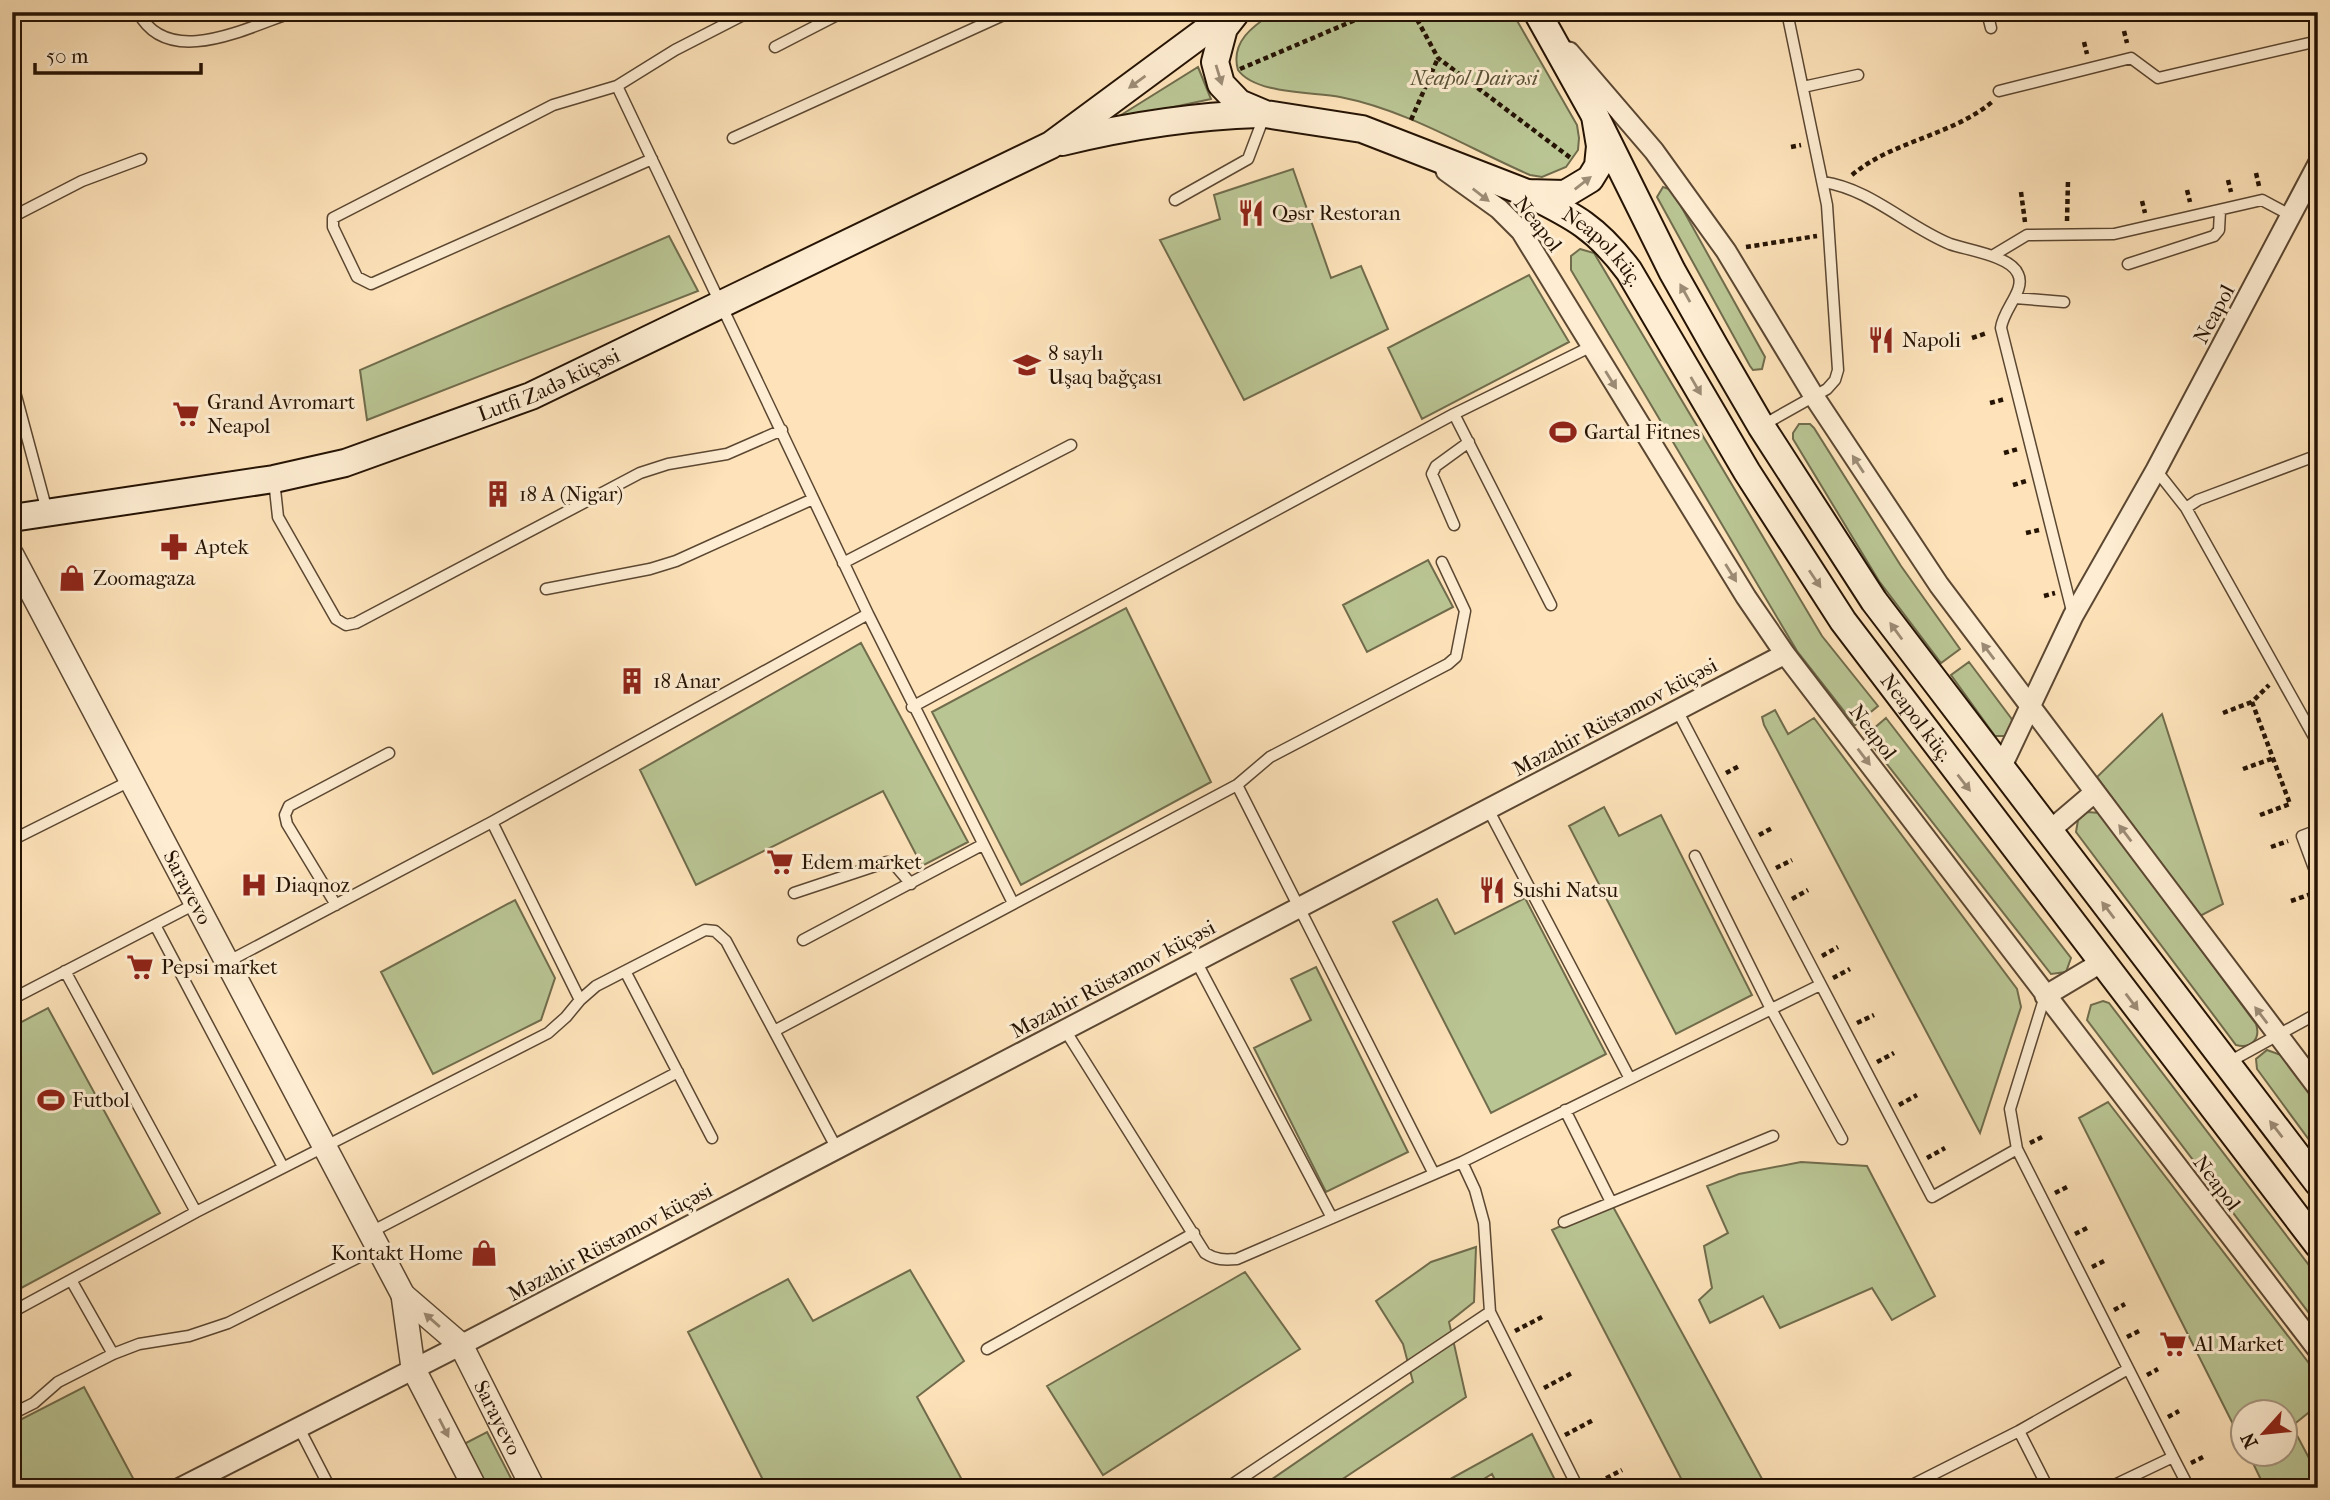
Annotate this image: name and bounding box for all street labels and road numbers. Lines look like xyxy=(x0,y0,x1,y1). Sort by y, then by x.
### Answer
street label: Neapol xyxy=(1509,192,1567,256)
street label: Neapol küç. xyxy=(1558,202,1647,291)
street label: Neapol xyxy=(2189,280,2240,348)
street label: Lutfi Zadə küçəsi xyxy=(475,343,624,426)
street label: Məzahir Rüstəmov küçəsi xyxy=(1509,653,1721,781)
street label: Neapol küç. xyxy=(1874,669,1956,767)
street label: Neapol xyxy=(1844,699,1902,765)
street label: Sarayevo xyxy=(158,846,217,929)
street label: Məzahir Rüstəmov küçəsi xyxy=(1007,915,1219,1043)
street label: Neapol xyxy=(2188,1150,2246,1216)
street label: Məzahir Rüstəmov küçəsi xyxy=(504,1178,716,1306)
street label: Sarayevo xyxy=(469,1376,526,1459)

